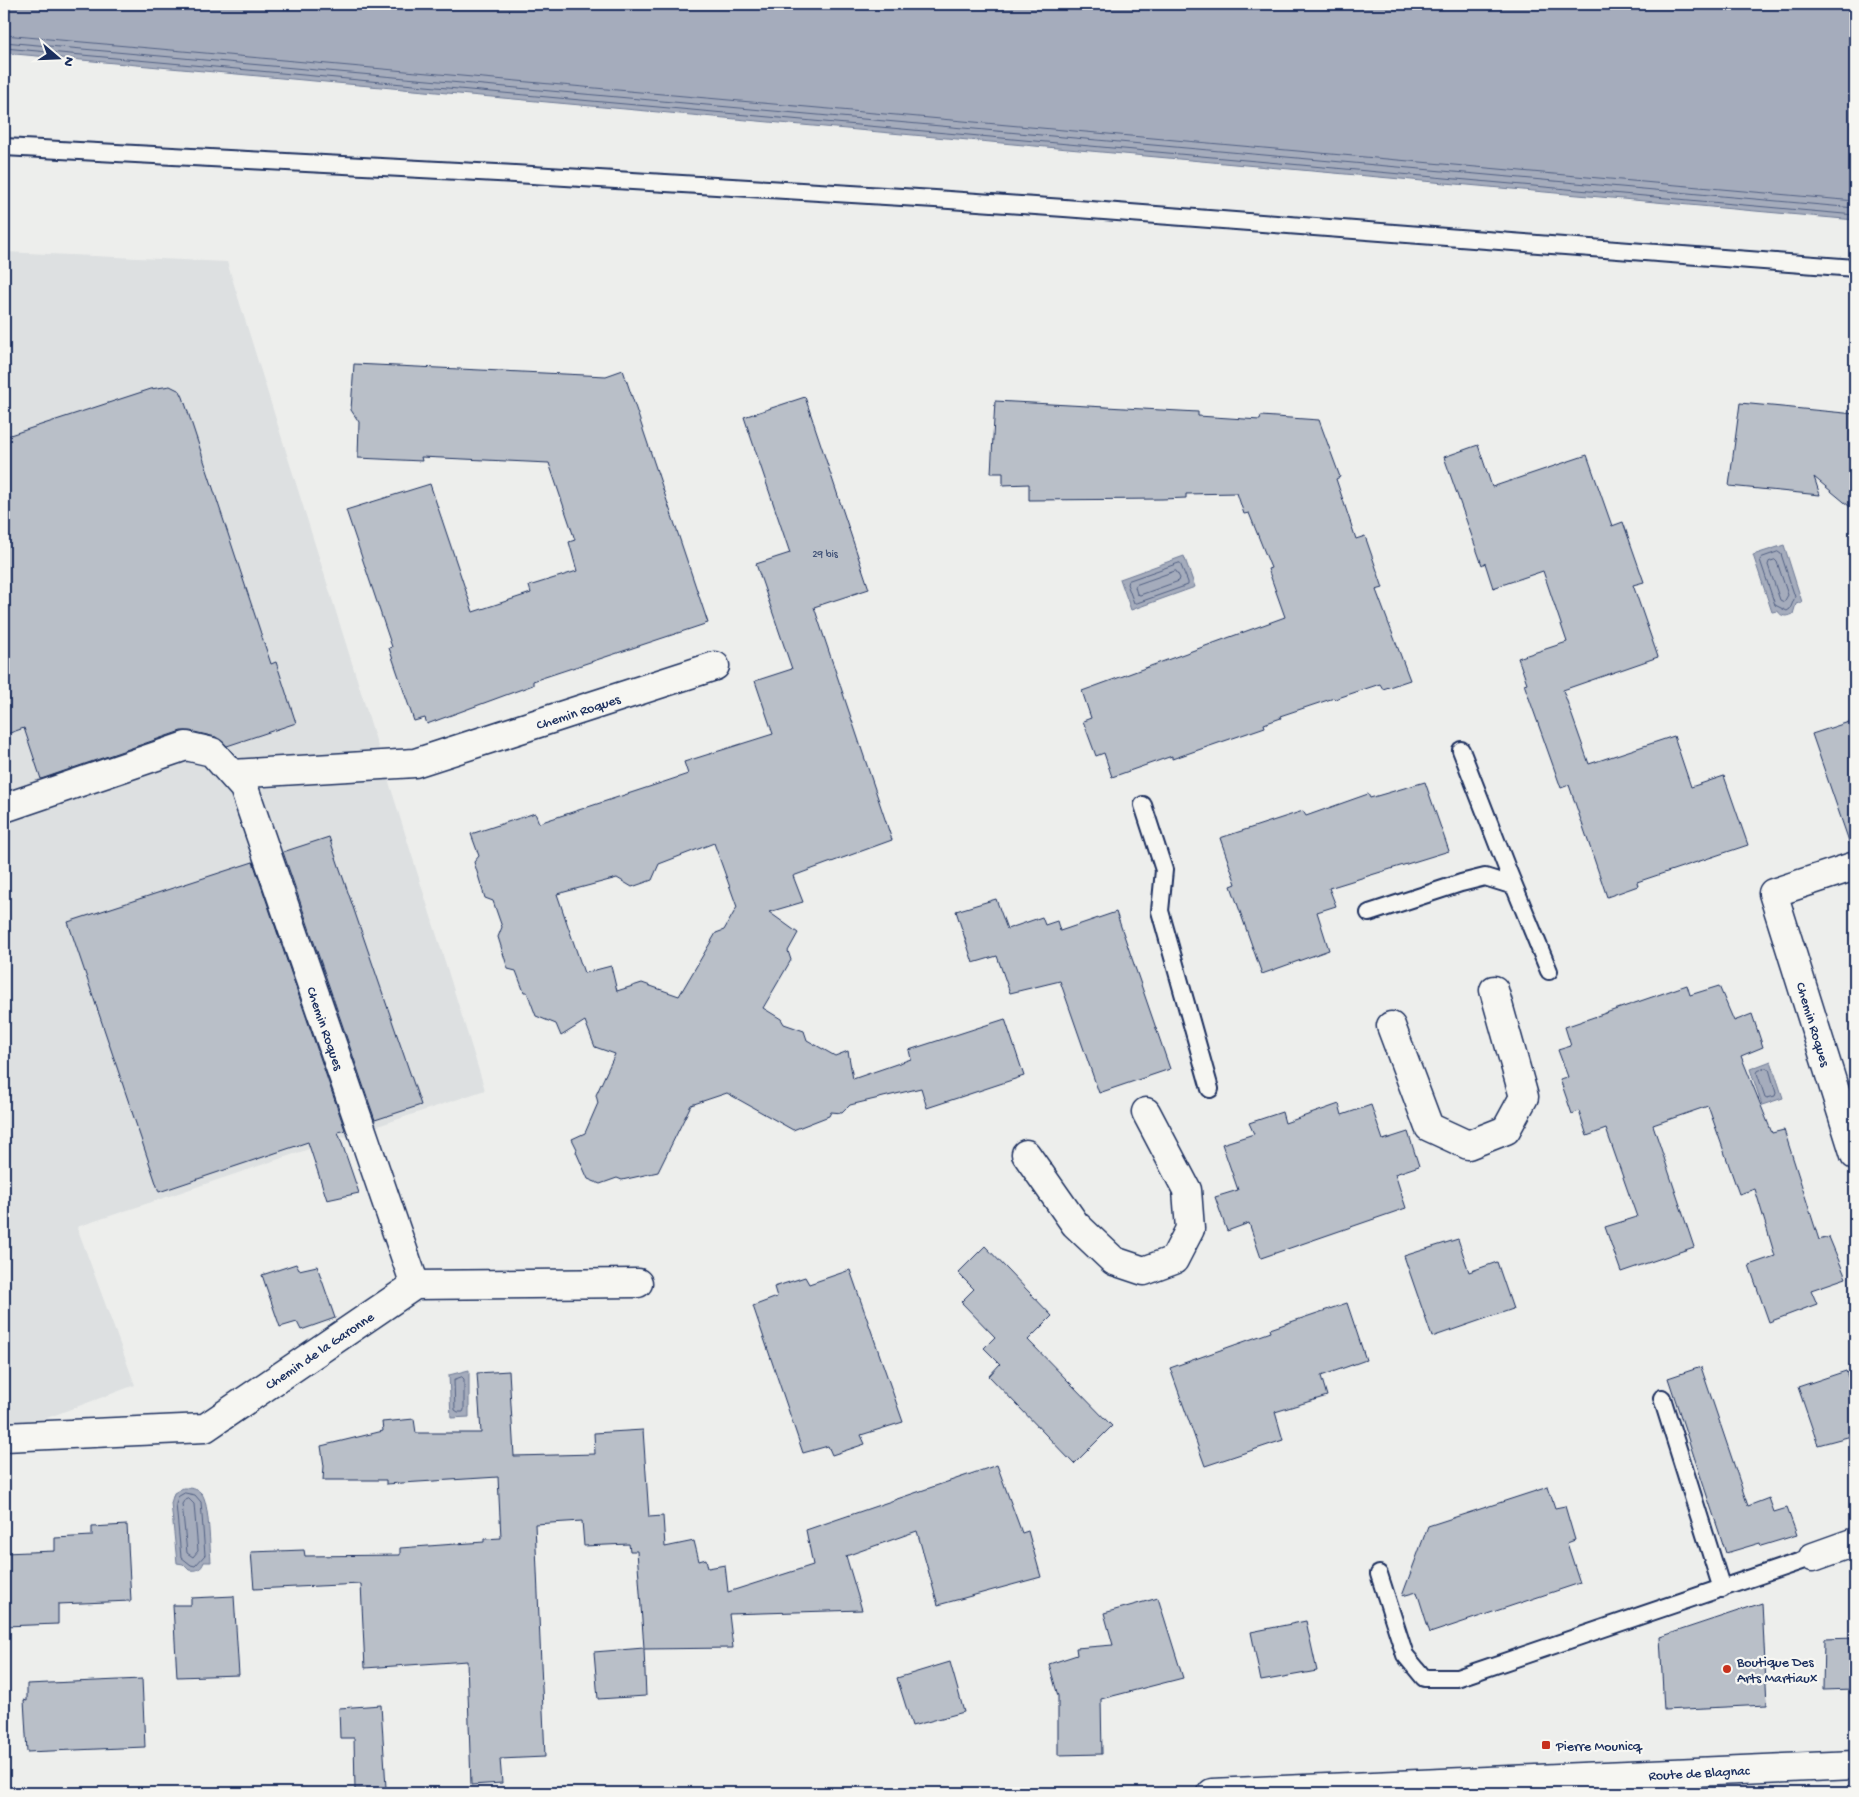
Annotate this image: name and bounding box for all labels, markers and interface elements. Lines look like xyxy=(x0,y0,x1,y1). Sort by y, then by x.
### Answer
north arrow xyxy=(32,32,82,82)
text: N xyxy=(58,54,77,69)
house number: 29 bis xyxy=(812,549,839,561)
street label: Chemin Roques xyxy=(535,692,624,735)
street label: Chemin Roques xyxy=(1791,981,1833,1070)
street label: Chemin Roques xyxy=(301,985,346,1074)
street label: Chemin de la Garonne xyxy=(263,1309,379,1395)
place label: Boutique Des Arts Martiaux xyxy=(1736,1655,1818,1688)
marker: Boutique Des Arts Martiaux xyxy=(1721,1663,1733,1675)
marker: Pierre Mounicq xyxy=(1540,1739,1552,1751)
place label: Pierre Mounicq xyxy=(1555,1739,1643,1756)
street label: Route de Blagnac xyxy=(1648,1763,1751,1786)

